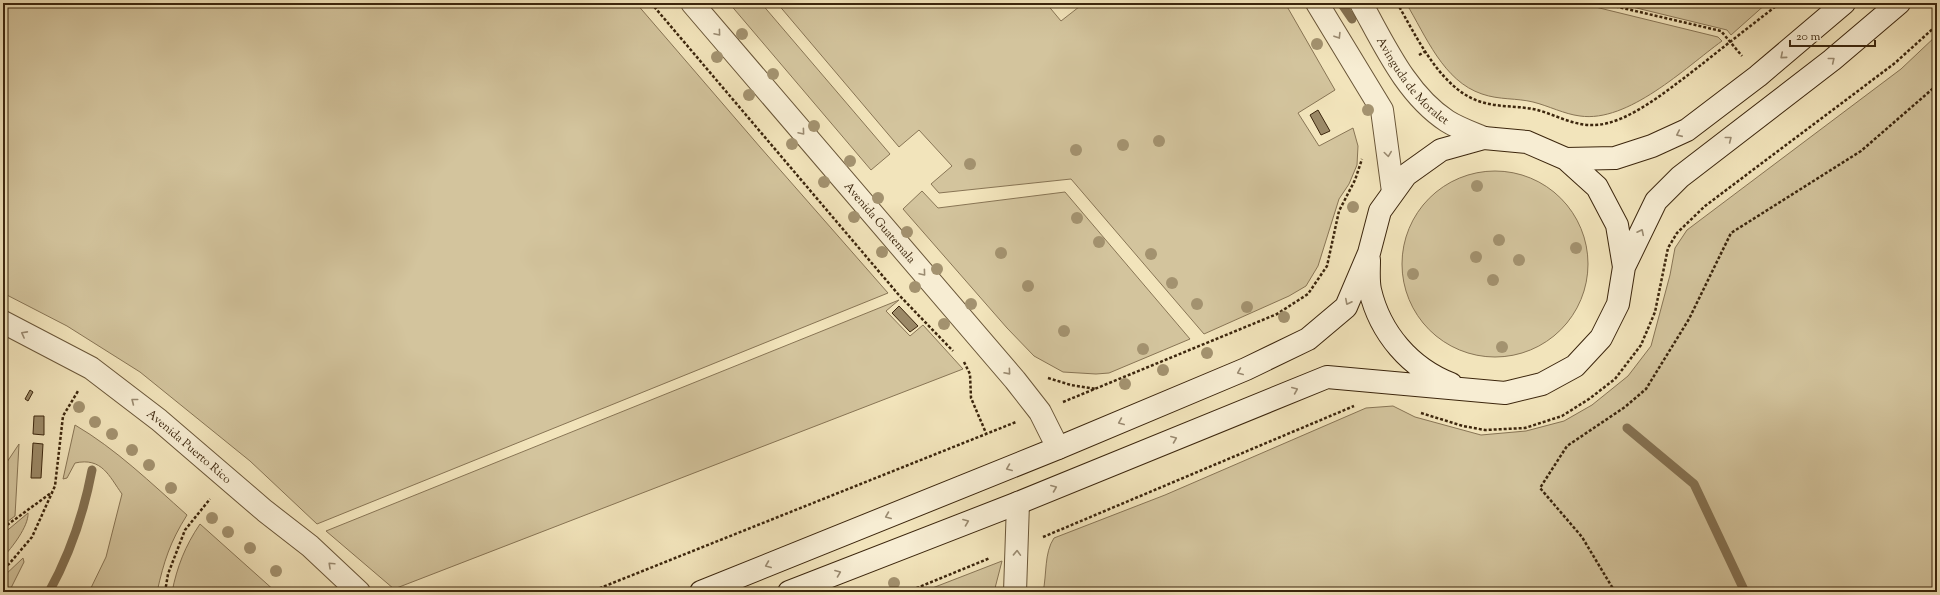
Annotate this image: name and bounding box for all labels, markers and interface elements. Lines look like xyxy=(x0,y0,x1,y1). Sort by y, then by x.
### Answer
scale bar xyxy=(1790,22,1875,48)
one-way arrow xyxy=(713,28,720,35)
text: 20 m xyxy=(1796,28,1821,46)
one-way arrow xyxy=(1333,32,1341,39)
street label: Avinguda de Moralet xyxy=(1371,34,1452,130)
one-way arrow xyxy=(1780,51,1787,58)
one-way arrow xyxy=(1828,58,1835,65)
one-way arrow xyxy=(797,127,804,134)
one-way arrow xyxy=(1676,129,1684,137)
one-way arrow xyxy=(1725,137,1732,144)
one-way arrow xyxy=(1383,151,1392,157)
street label: Avenida Guatemala xyxy=(839,178,920,268)
one-way arrow xyxy=(1636,229,1644,236)
one-way arrow xyxy=(918,268,925,276)
one-way arrow xyxy=(1345,298,1353,305)
one-way arrow xyxy=(21,331,28,338)
one-way arrow xyxy=(1003,367,1010,374)
one-way arrow xyxy=(1237,367,1244,375)
one-way arrow xyxy=(1290,387,1298,395)
one-way arrow xyxy=(132,399,139,406)
street label: Avenida Puerto Rico xyxy=(142,406,236,489)
one-way arrow xyxy=(1117,417,1124,425)
one-way arrow xyxy=(1171,436,1178,444)
one-way arrow xyxy=(1005,463,1012,471)
one-way arrow xyxy=(1049,485,1057,493)
one-way arrow xyxy=(885,512,892,520)
one-way arrow xyxy=(963,519,970,527)
one-way arrow xyxy=(1012,550,1021,556)
one-way arrow xyxy=(764,561,771,569)
one-way arrow xyxy=(328,563,336,570)
one-way arrow xyxy=(835,569,842,577)

